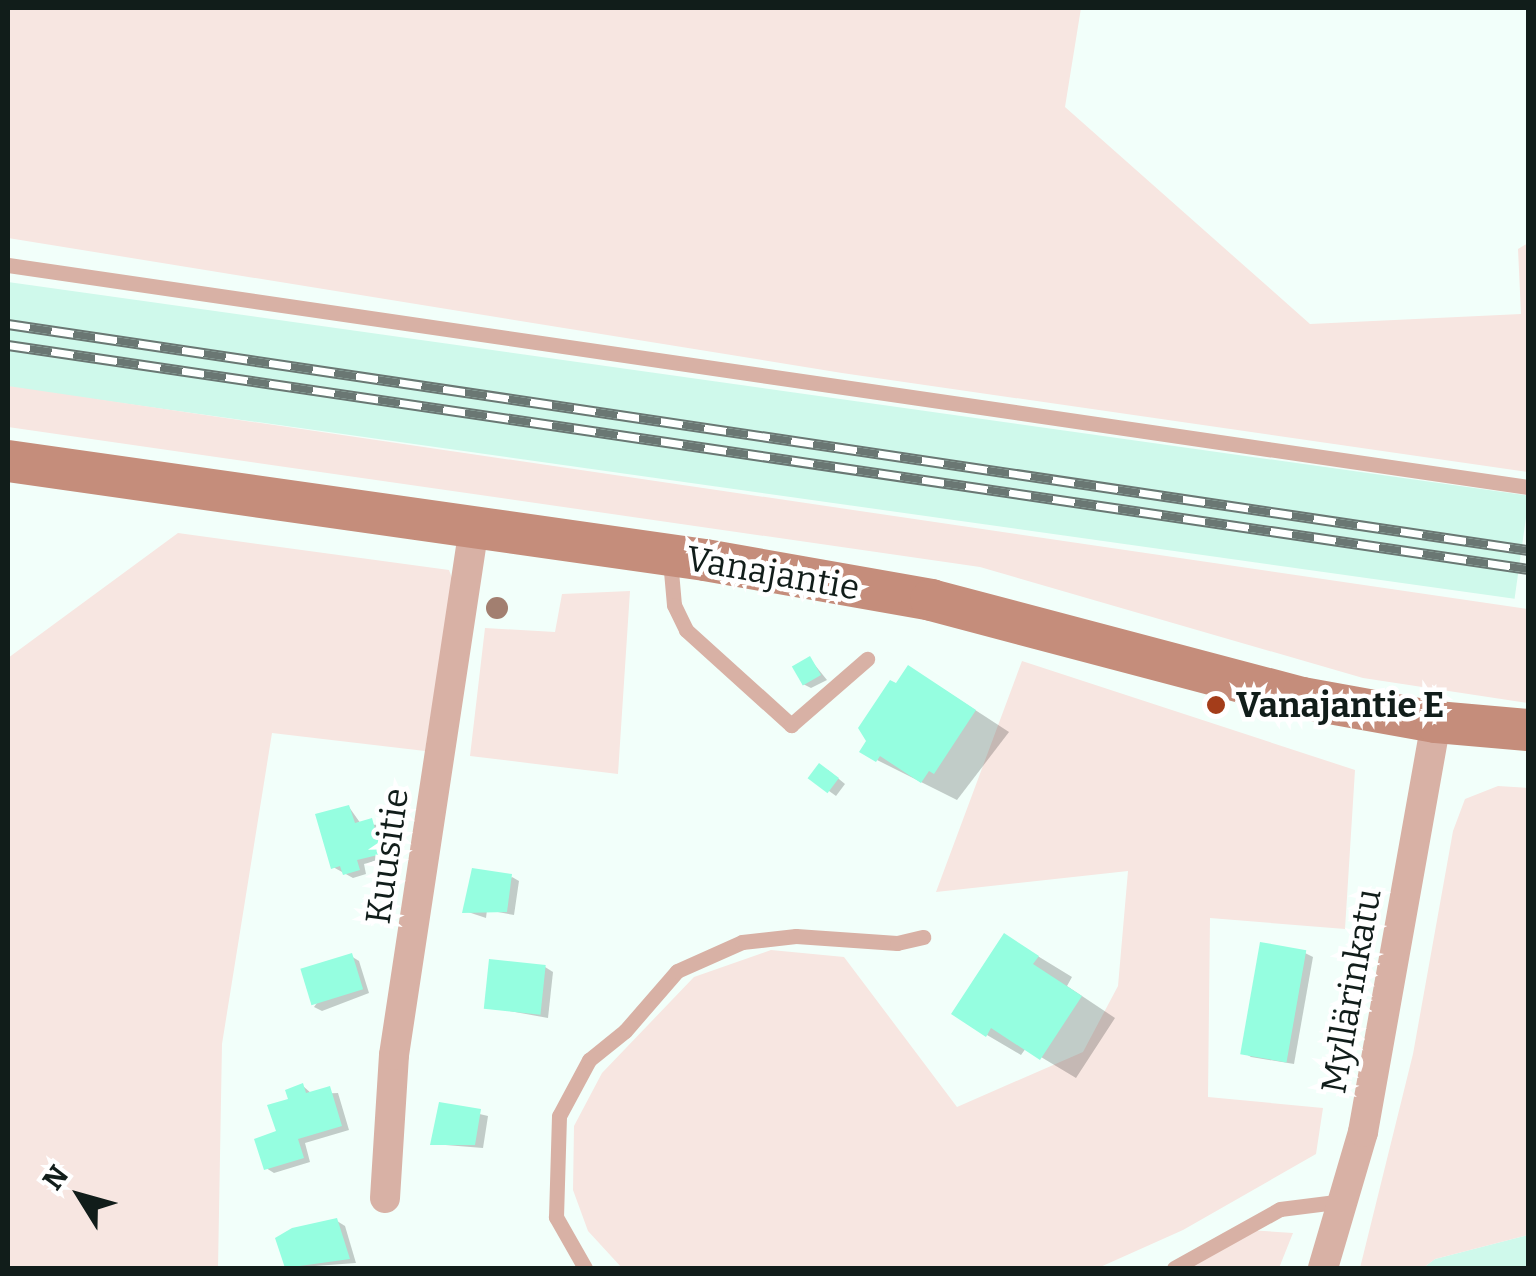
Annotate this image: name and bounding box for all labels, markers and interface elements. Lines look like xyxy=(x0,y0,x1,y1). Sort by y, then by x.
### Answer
street label: Vanajantie xyxy=(683,537,863,609)
place label: Vanajantie E xyxy=(1236,684,1444,726)
marker: Vanajantie E xyxy=(1205,694,1227,716)
street label: Kuusitie xyxy=(357,785,417,927)
street label: Myllärinkatu xyxy=(1312,885,1390,1097)
north arrow xyxy=(30,1146,130,1246)
text: N xyxy=(36,1159,75,1196)

